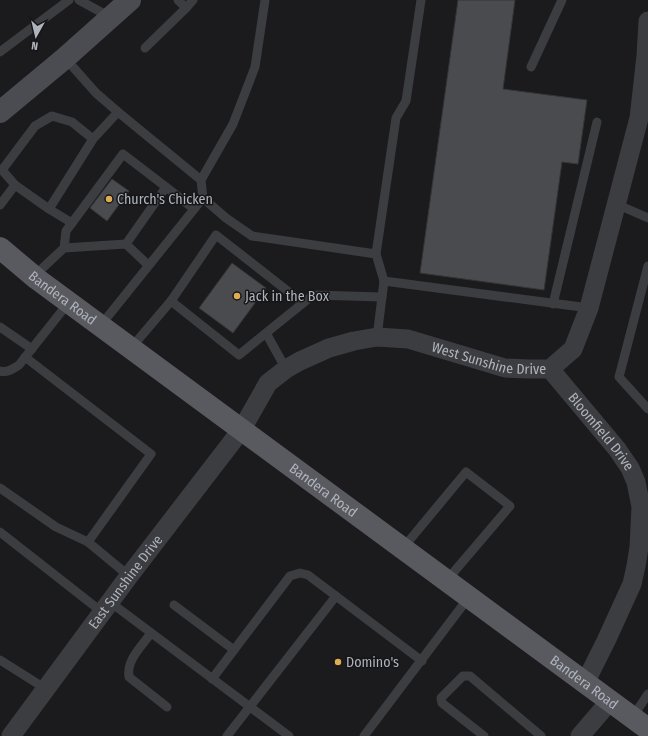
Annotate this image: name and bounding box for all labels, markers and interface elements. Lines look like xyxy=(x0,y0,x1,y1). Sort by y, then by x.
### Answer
north arrow xyxy=(16,16,56,56)
text: N xyxy=(31,39,39,52)
place label: Church's Chicken xyxy=(117,191,213,208)
marker: Church's Chicken xyxy=(104,194,114,204)
street label: Bandera Road xyxy=(25,268,100,329)
place label: Jack in the Box xyxy=(245,288,330,305)
marker: Jack in the Box xyxy=(232,291,242,301)
street label: West Sunshine Drive xyxy=(430,339,546,378)
street label: Bloomfield Drive xyxy=(565,389,637,474)
street label: Bandera Road xyxy=(286,460,360,521)
street label: East Sunshine Drive xyxy=(85,532,166,632)
street label: Bandera Road xyxy=(547,652,621,713)
place label: Domino's xyxy=(346,654,399,671)
marker: Domino's xyxy=(333,657,343,667)

